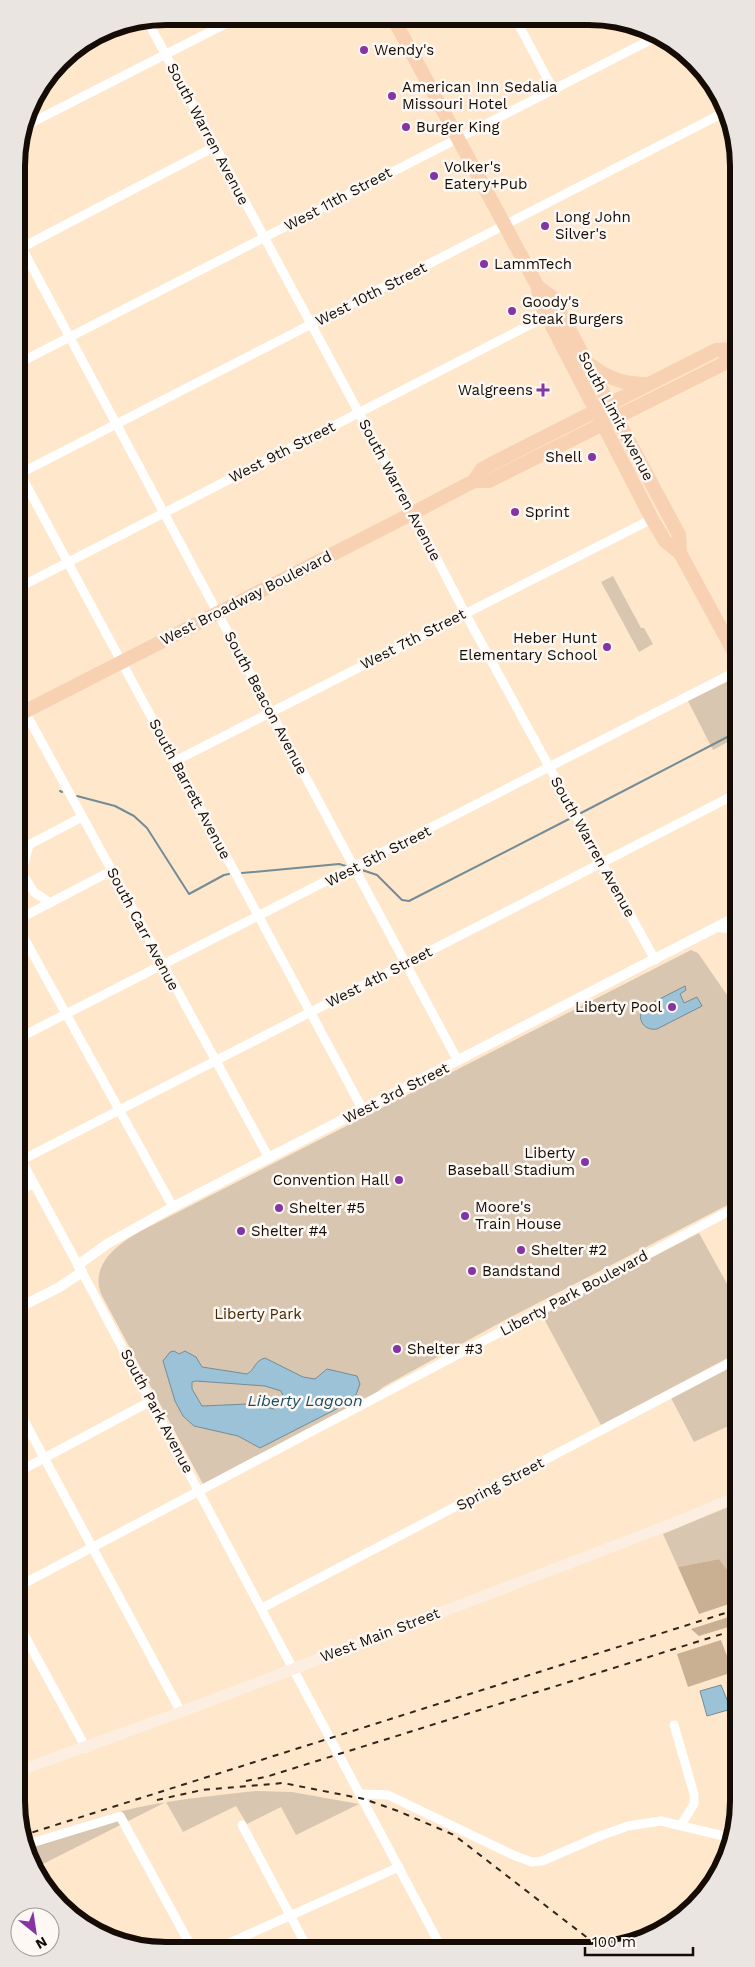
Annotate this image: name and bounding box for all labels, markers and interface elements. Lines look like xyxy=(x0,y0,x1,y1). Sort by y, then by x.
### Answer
place label: Wendy's xyxy=(374,41,434,59)
marker: Wendy's xyxy=(358,44,370,56)
street label: South Warren Avenue xyxy=(163,60,253,208)
place label: American Inn Sedalia Missouri Hotel xyxy=(402,78,558,113)
marker: American Inn Sedalia Missouri Hotel xyxy=(386,90,398,102)
place label: Burger King xyxy=(416,118,499,136)
marker: Burger King xyxy=(400,121,412,133)
place label: Volker's Eatery+Pub xyxy=(444,158,527,193)
street label: West 11th Street xyxy=(281,163,395,235)
marker: Volker's Eatery+Pub xyxy=(428,170,440,182)
place label: Long John Silver's xyxy=(555,208,631,243)
marker: Long John Silver's xyxy=(539,220,551,232)
place label: LammTech xyxy=(494,255,572,273)
street label: West 10th Street xyxy=(312,258,430,330)
marker: LammTech xyxy=(478,258,490,270)
place label: Goody's Steak Burgers xyxy=(522,293,624,328)
marker: Goody's Steak Burgers xyxy=(506,305,518,317)
street label: South Limit Avenue xyxy=(574,348,658,484)
place label: Walgreens xyxy=(458,381,533,399)
marker: Walgreens xyxy=(537,384,549,396)
street label: South Warren Avenue xyxy=(355,416,445,564)
street label: West 9th Street xyxy=(226,417,339,487)
place label: Shell xyxy=(545,448,582,466)
marker: Shell xyxy=(586,451,598,463)
place label: Sprint xyxy=(525,503,570,521)
marker: Sprint xyxy=(509,506,521,518)
street label: West Broadway Boulevard xyxy=(157,547,335,649)
street label: West 7th Street xyxy=(357,604,469,673)
street label: South Beacon Avenue xyxy=(221,628,311,778)
place label: Heber Hunt Elementary School xyxy=(459,629,598,664)
marker: Heber Hunt Elementary School xyxy=(601,641,613,653)
street label: South Barrett Avenue xyxy=(145,716,235,862)
street label: South Warren Avenue xyxy=(547,774,639,920)
street label: West 5th Street xyxy=(322,821,435,890)
street label: South Carr Avenue xyxy=(103,864,183,994)
street label: West 4th Street xyxy=(323,942,436,1012)
place label: Liberty Pool xyxy=(575,998,662,1016)
marker: Liberty Pool xyxy=(666,1001,678,1013)
street label: West 3rd Street xyxy=(340,1058,452,1127)
place label: Liberty Baseball Stadium xyxy=(447,1144,575,1179)
marker: Liberty Baseball Stadium xyxy=(579,1156,591,1168)
place label: Convention Hall xyxy=(273,1171,389,1189)
marker: Convention Hall xyxy=(393,1174,405,1186)
place label: Moore's Train House xyxy=(475,1198,562,1233)
place label: Shelter #5 xyxy=(289,1199,365,1217)
marker: Shelter #5 xyxy=(273,1202,285,1214)
marker: Moore's Train House xyxy=(459,1210,471,1222)
place label: Shelter #4 xyxy=(251,1222,327,1240)
marker: Shelter #4 xyxy=(235,1225,247,1237)
place label: Shelter #2 xyxy=(531,1241,607,1259)
marker: Shelter #2 xyxy=(515,1244,527,1256)
street label: Liberty Park Boulevard xyxy=(497,1246,651,1340)
place label: Bandstand xyxy=(482,1262,560,1280)
marker: Bandstand xyxy=(466,1265,478,1277)
park label: Liberty Park xyxy=(214,1305,302,1323)
place label: Shelter #3 xyxy=(407,1340,483,1358)
marker: Shelter #3 xyxy=(391,1343,403,1355)
street label: South Park Avenue xyxy=(117,1346,197,1476)
water label: Liberty Lagoon xyxy=(247,1391,363,1410)
street label: Spring Street xyxy=(453,1453,547,1515)
street label: West Main Street xyxy=(318,1604,443,1666)
north arrow xyxy=(10,1907,60,1957)
scale bar xyxy=(585,1924,692,1956)
text: 100 m xyxy=(592,1933,636,1951)
text: N xyxy=(33,1934,50,1953)

